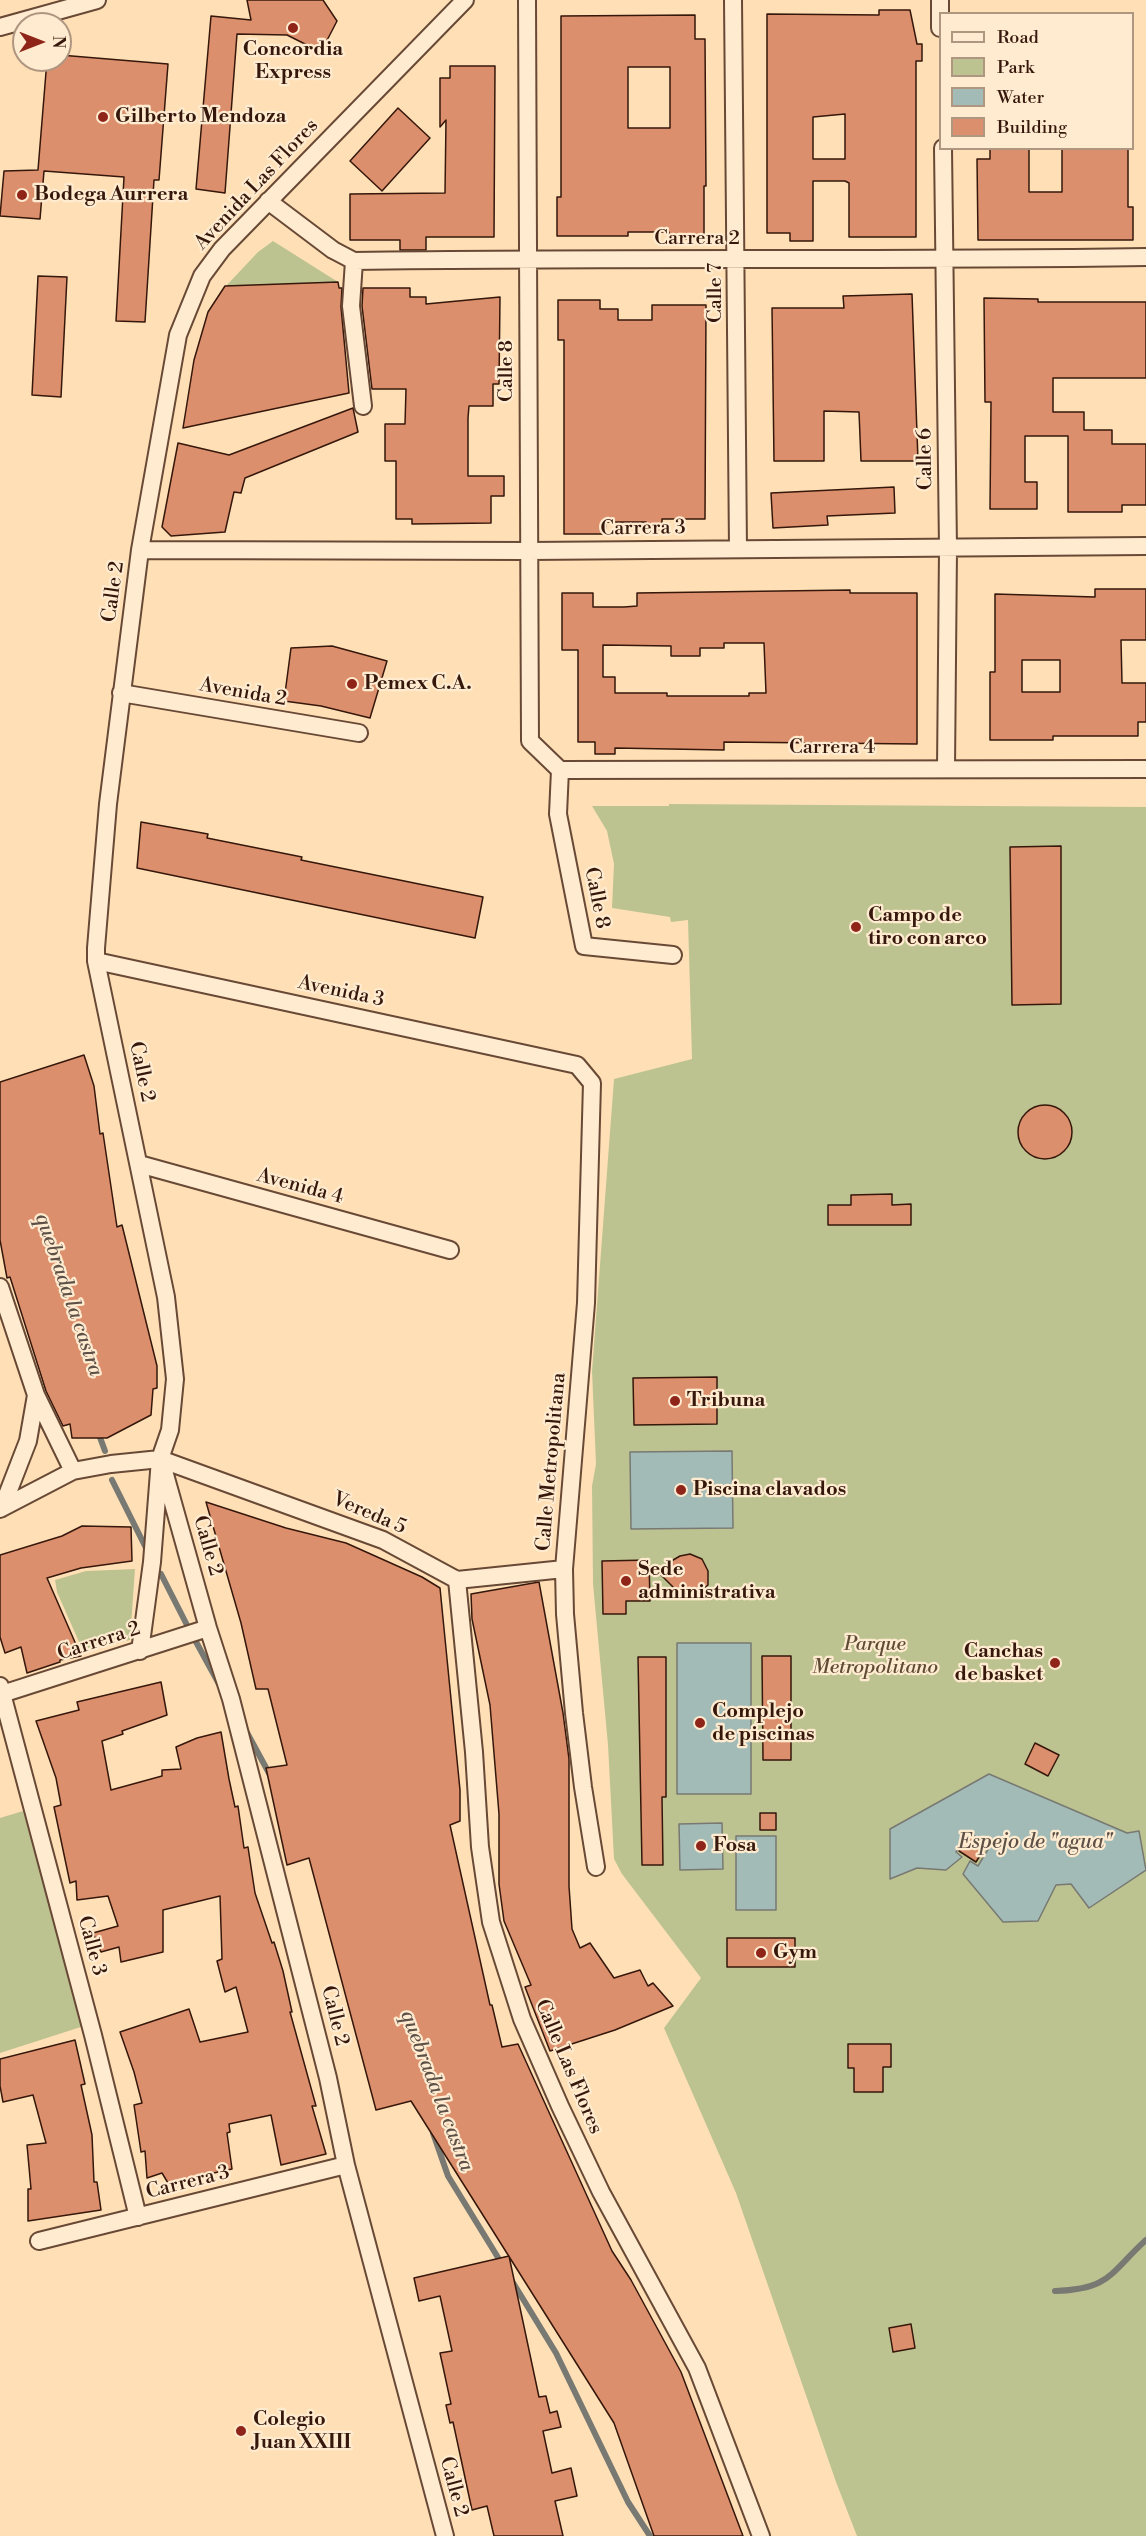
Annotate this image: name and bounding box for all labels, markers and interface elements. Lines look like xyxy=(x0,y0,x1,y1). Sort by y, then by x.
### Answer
north arrow xyxy=(12,12,72,72)
legend xyxy=(939,12,1134,150)
marker: Concordia Express xyxy=(286,21,300,35)
text: Road xyxy=(997,26,1039,49)
text: N xyxy=(48,36,68,48)
place label: Concordia Express xyxy=(243,38,343,85)
text: Park xyxy=(997,56,1034,79)
text: Water xyxy=(997,86,1044,109)
place label: Gilberto Mendoza xyxy=(115,105,286,129)
marker: Gilberto Mendoza xyxy=(96,110,110,124)
street label: Avenida Las Flores xyxy=(190,114,324,256)
text: Building xyxy=(997,116,1067,139)
place label: Bodega Aurrera xyxy=(34,183,188,207)
marker: Bodega Aurrera xyxy=(15,188,29,202)
street label: Carrera 2 xyxy=(654,227,740,251)
street label: Calle 7 xyxy=(704,263,728,323)
street label: Calle 8 xyxy=(495,340,519,402)
street label: Calle 6 xyxy=(913,428,939,490)
street label: Carrera 3 xyxy=(600,516,686,542)
street label: Calle 2 xyxy=(98,560,130,624)
place label: Pemex C.A. xyxy=(364,672,472,696)
street label: Avenida 2 xyxy=(198,674,288,712)
marker: Pemex C.A. xyxy=(345,677,359,691)
street label: Carrera 4 xyxy=(789,736,875,760)
street label: Calle 8 xyxy=(578,865,614,931)
place label: Campo de tiro con arco xyxy=(868,904,987,951)
marker: Campo de tiro con arco xyxy=(849,920,863,934)
street label: Avenida 3 xyxy=(296,971,386,1013)
street label: Calle 2 xyxy=(123,1040,159,1104)
street label: Avenida 4 xyxy=(254,1164,346,1210)
water label: quebrada la castra xyxy=(28,1210,108,1380)
street label: Calle Metropolitana xyxy=(532,1372,572,1552)
place label: Tribuna xyxy=(687,1389,765,1413)
marker: Tribuna xyxy=(668,1394,682,1408)
place label: Piscina clavados xyxy=(693,1478,846,1502)
marker: Piscina clavados xyxy=(674,1483,688,1497)
street label: Vereda 5 xyxy=(328,1488,410,1540)
street label: Calle 2 xyxy=(187,1513,227,1579)
place label: Sede administrativa xyxy=(638,1558,776,1605)
marker: Sede administrativa xyxy=(619,1574,633,1588)
street label: Carrera 2 xyxy=(55,1617,143,1667)
park label: Parque Metropolitano xyxy=(812,1633,938,1680)
place label: Canchas de basket xyxy=(955,1640,1043,1687)
marker: Canchas de basket xyxy=(1048,1656,1062,1670)
place label: Complejo de piscinas xyxy=(712,1700,815,1747)
marker: Complejo de piscinas xyxy=(693,1716,707,1730)
water label: Espejo de "agua" xyxy=(958,1830,1112,1856)
place label: Fosa xyxy=(713,1834,757,1858)
marker: Fosa xyxy=(694,1839,708,1853)
street label: Calle 3 xyxy=(72,1913,110,1979)
place label: Gym xyxy=(773,1941,817,1965)
marker: Gym xyxy=(754,1946,768,1960)
street label: Calle 2 xyxy=(315,1983,353,2049)
street label: Calle Las Flores xyxy=(529,1996,607,2138)
water label: quebrada la castra xyxy=(394,2007,478,2175)
street label: Carrera 3 xyxy=(144,2161,232,2205)
place label: Colegio Juan XXIII xyxy=(253,2408,351,2455)
marker: Colegio Juan XXIII xyxy=(234,2424,248,2438)
street label: Calle 2 xyxy=(433,2454,473,2520)

